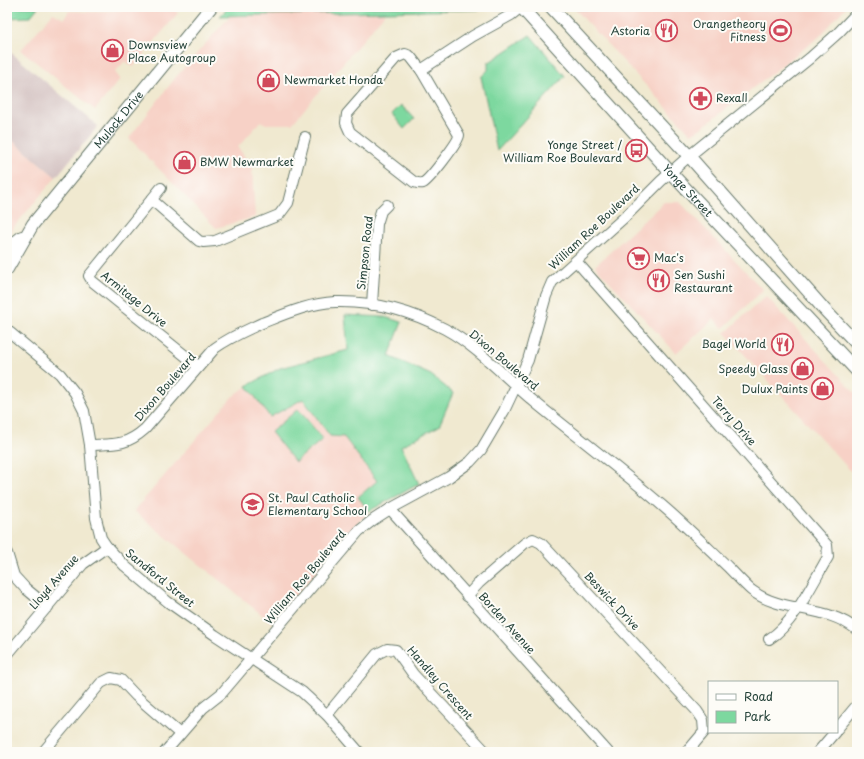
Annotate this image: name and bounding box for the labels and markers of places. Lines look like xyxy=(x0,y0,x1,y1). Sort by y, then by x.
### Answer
place label: Orangetheory Fitness xyxy=(693,15,766,45)
sports icon: Orangetheory Fitness xyxy=(768,17,794,43)
restaurant icon: Astoria xyxy=(653,18,679,44)
place label: Astoria xyxy=(611,22,650,39)
place label: Downsview Place Autogroup xyxy=(128,36,216,66)
shop icon: Downsview Place Autogroup xyxy=(99,38,125,64)
shop icon: Newmarket Honda xyxy=(256,67,282,93)
place label: Newmarket Honda xyxy=(284,71,383,88)
pharmacy icon: Rexall xyxy=(687,85,713,111)
place label: Rexall xyxy=(716,89,748,106)
place label: Yonge Street / William Roe Boulevard xyxy=(503,136,622,166)
bus stop icon: Yonge Street / William Roe Boulevard xyxy=(624,138,650,164)
shop icon: BMW Newmarket xyxy=(172,149,198,175)
place label: BMW Newmarket xyxy=(200,153,294,170)
supermarket icon: Mac's xyxy=(625,245,651,271)
place label: Mac's xyxy=(654,249,684,266)
place label: Sen Sushi Restaurant xyxy=(674,266,733,296)
restaurant icon: Sen Sushi Restaurant xyxy=(645,268,671,294)
restaurant icon: Bagel World xyxy=(769,331,795,357)
place label: Bagel World xyxy=(701,335,766,352)
shop icon: Speedy Glass xyxy=(790,356,816,382)
place label: Speedy Glass xyxy=(719,360,788,377)
shop icon: Dulux Paints xyxy=(810,376,836,402)
place label: Dulux Paints xyxy=(741,380,808,397)
place label: St. Paul Catholic Elementary School xyxy=(268,489,367,519)
school or university icon: St. Paul Catholic Elementary School xyxy=(239,491,265,517)

